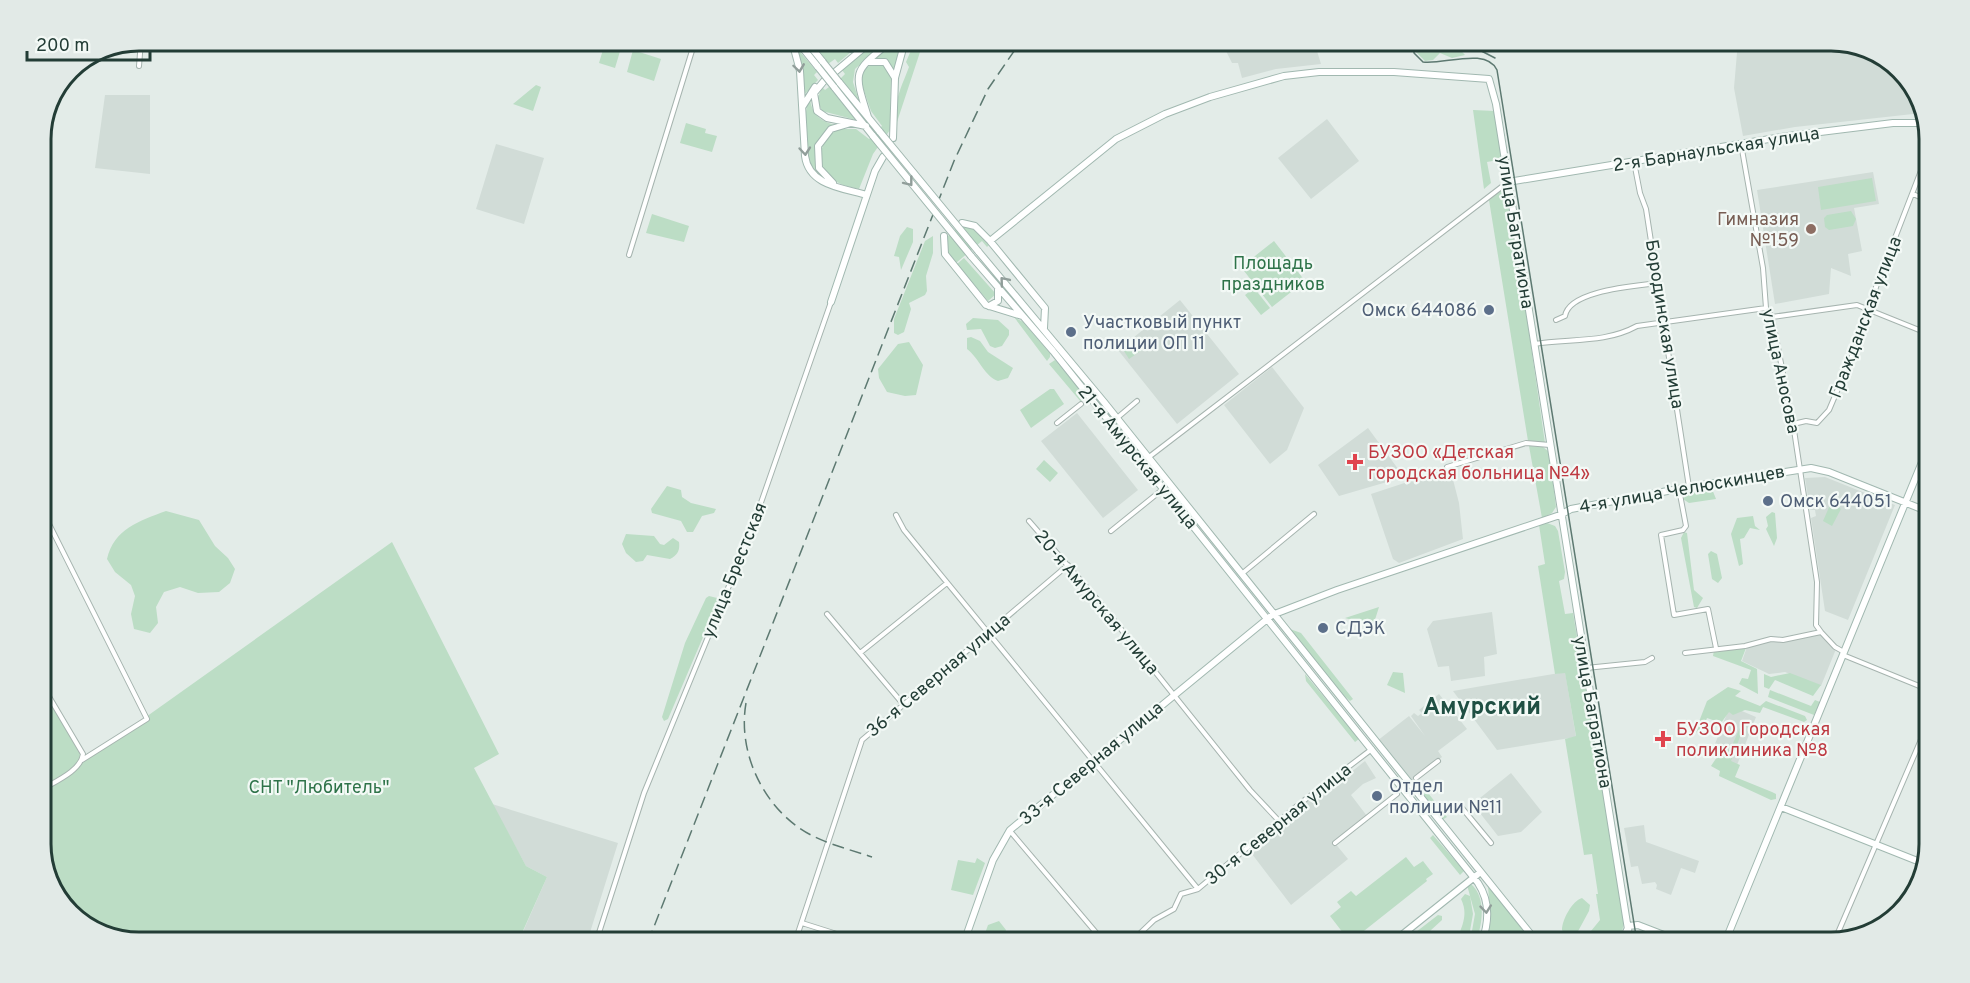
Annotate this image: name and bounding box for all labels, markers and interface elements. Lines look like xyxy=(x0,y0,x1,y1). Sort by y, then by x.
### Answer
scale bar xyxy=(27,24,150,62)
text: 200 m xyxy=(36,35,89,58)
one-way arrow xyxy=(793,64,805,73)
street label: 2-я Барнаульская улица xyxy=(1611,123,1821,178)
one-way arrow xyxy=(798,146,811,156)
street label: улица Багратиона xyxy=(1491,154,1538,310)
one-way arrow xyxy=(902,176,913,187)
place label: Гимназия №159 xyxy=(1717,209,1799,253)
marker: Гимназия №159 xyxy=(1804,222,1818,236)
street label: Гражданская улица xyxy=(1825,233,1908,402)
street label: Бородинская улица xyxy=(1639,238,1688,410)
park label: Площадь праздников xyxy=(1221,253,1325,297)
one-way arrow xyxy=(1000,277,1011,288)
place label: Омск 644086 xyxy=(1362,300,1477,323)
marker: Омск 644086 xyxy=(1482,303,1496,317)
street label: улица Аносова xyxy=(1755,307,1804,436)
place label: Участковый пункт полиции ОП 11 xyxy=(1083,312,1241,356)
marker: Участковый пункт полиции ОП 11 xyxy=(1064,325,1078,339)
street label: 21-я Амурская улица xyxy=(1072,381,1202,535)
place label: БУЗОО «Детская городская больница №4» xyxy=(1368,442,1590,486)
marker: БУЗОО «Детская городская больница №4» xyxy=(1346,453,1364,471)
street label: 4-я улица Челюскинцев xyxy=(1578,461,1787,520)
place label: Омск 644051 xyxy=(1780,491,1892,514)
marker: Омск 644051 xyxy=(1761,494,1775,508)
street label: улица Брестская xyxy=(698,499,773,642)
street label: 20-я Амурская улица xyxy=(1028,526,1163,680)
street label: 36-я Северная улица xyxy=(862,609,1016,743)
place label: СДЭК xyxy=(1335,618,1386,641)
marker: СДЭК xyxy=(1316,621,1330,635)
street label: улица Багратиона xyxy=(1567,634,1616,790)
district label: Амурский xyxy=(1423,693,1541,723)
street label: 33-я Северная улица xyxy=(1015,697,1169,831)
place label: БУЗОО Городская поликлиника №8 xyxy=(1676,719,1830,763)
marker: БУЗОО Городская поликлиника №8 xyxy=(1654,730,1672,748)
street label: 30-я Северная улица xyxy=(1201,759,1357,891)
place label: Отдел полиции №11 xyxy=(1389,776,1503,820)
park label: СНТ "Любитель" xyxy=(249,777,389,800)
marker: Отдел полиции №11 xyxy=(1370,789,1384,803)
one-way arrow xyxy=(1479,904,1492,913)

